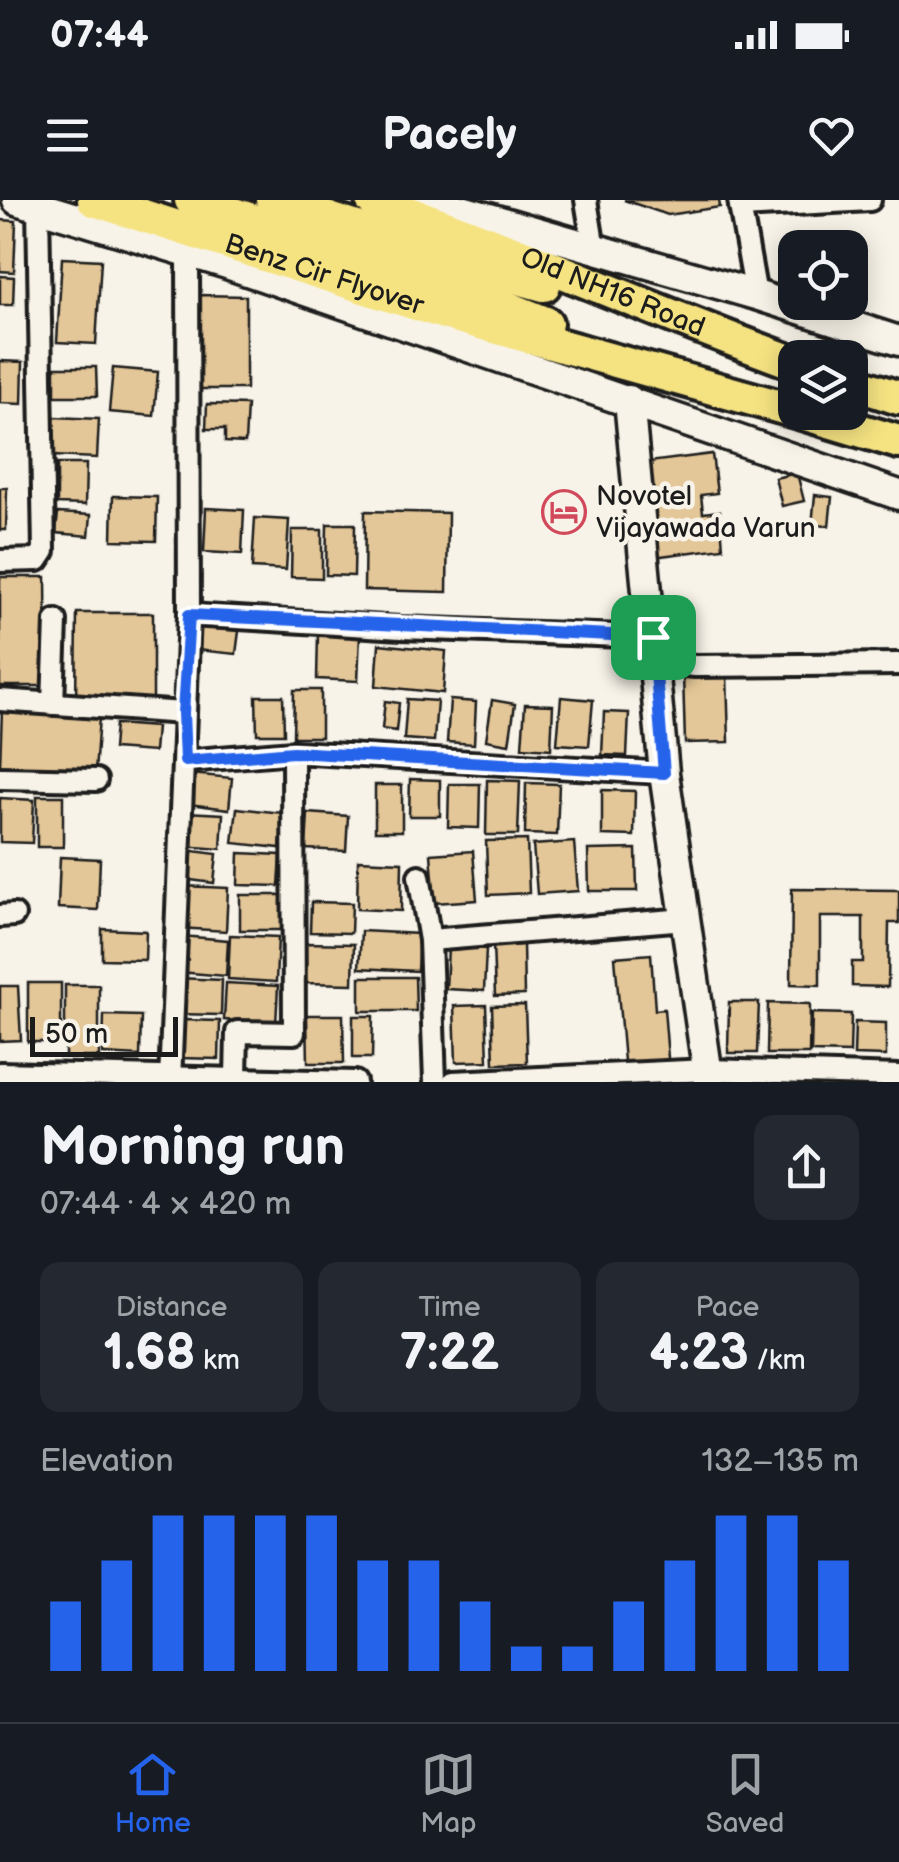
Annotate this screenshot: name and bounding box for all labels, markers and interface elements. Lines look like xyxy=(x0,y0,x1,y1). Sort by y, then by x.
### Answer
text: 07:44 xyxy=(50,13,149,58)
icon: menu xyxy=(40,108,95,163)
text: Pacely xyxy=(382,108,517,163)
icon: heart xyxy=(804,108,859,163)
street label: Benz Cir Flyover xyxy=(221,227,429,322)
map controls xyxy=(778,230,868,430)
button: locate xyxy=(778,230,868,320)
street label: Old NH16 Road xyxy=(516,240,710,344)
button: layers xyxy=(778,340,868,430)
place label: Novotel Vijayawada Varun xyxy=(596,480,816,545)
hotel icon: Novotel Vijayawada Varun xyxy=(541,489,587,535)
pin xyxy=(611,595,696,680)
icon: arrive xyxy=(626,610,681,665)
scale bar xyxy=(30,1012,178,1056)
text: 50 m xyxy=(45,1018,108,1051)
text: Morning run xyxy=(40,1114,345,1181)
button: share xyxy=(754,1115,859,1220)
text: 07:44 · 4 × 420 m xyxy=(40,1185,291,1224)
text: Distance xyxy=(116,1291,227,1324)
text: Time xyxy=(418,1291,481,1324)
text: Pace xyxy=(696,1291,759,1324)
text: 1.68 xyxy=(103,1324,195,1384)
text: 7:22 xyxy=(400,1324,499,1384)
text: 4:23 xyxy=(649,1324,749,1384)
text: km xyxy=(195,1344,240,1377)
text: /km xyxy=(749,1344,806,1377)
text: Elevation xyxy=(40,1442,173,1481)
text: 132–135 m xyxy=(701,1442,859,1481)
tab: Home xyxy=(115,1747,191,1840)
tab: Map xyxy=(420,1747,476,1840)
tab: Saved xyxy=(706,1747,784,1840)

